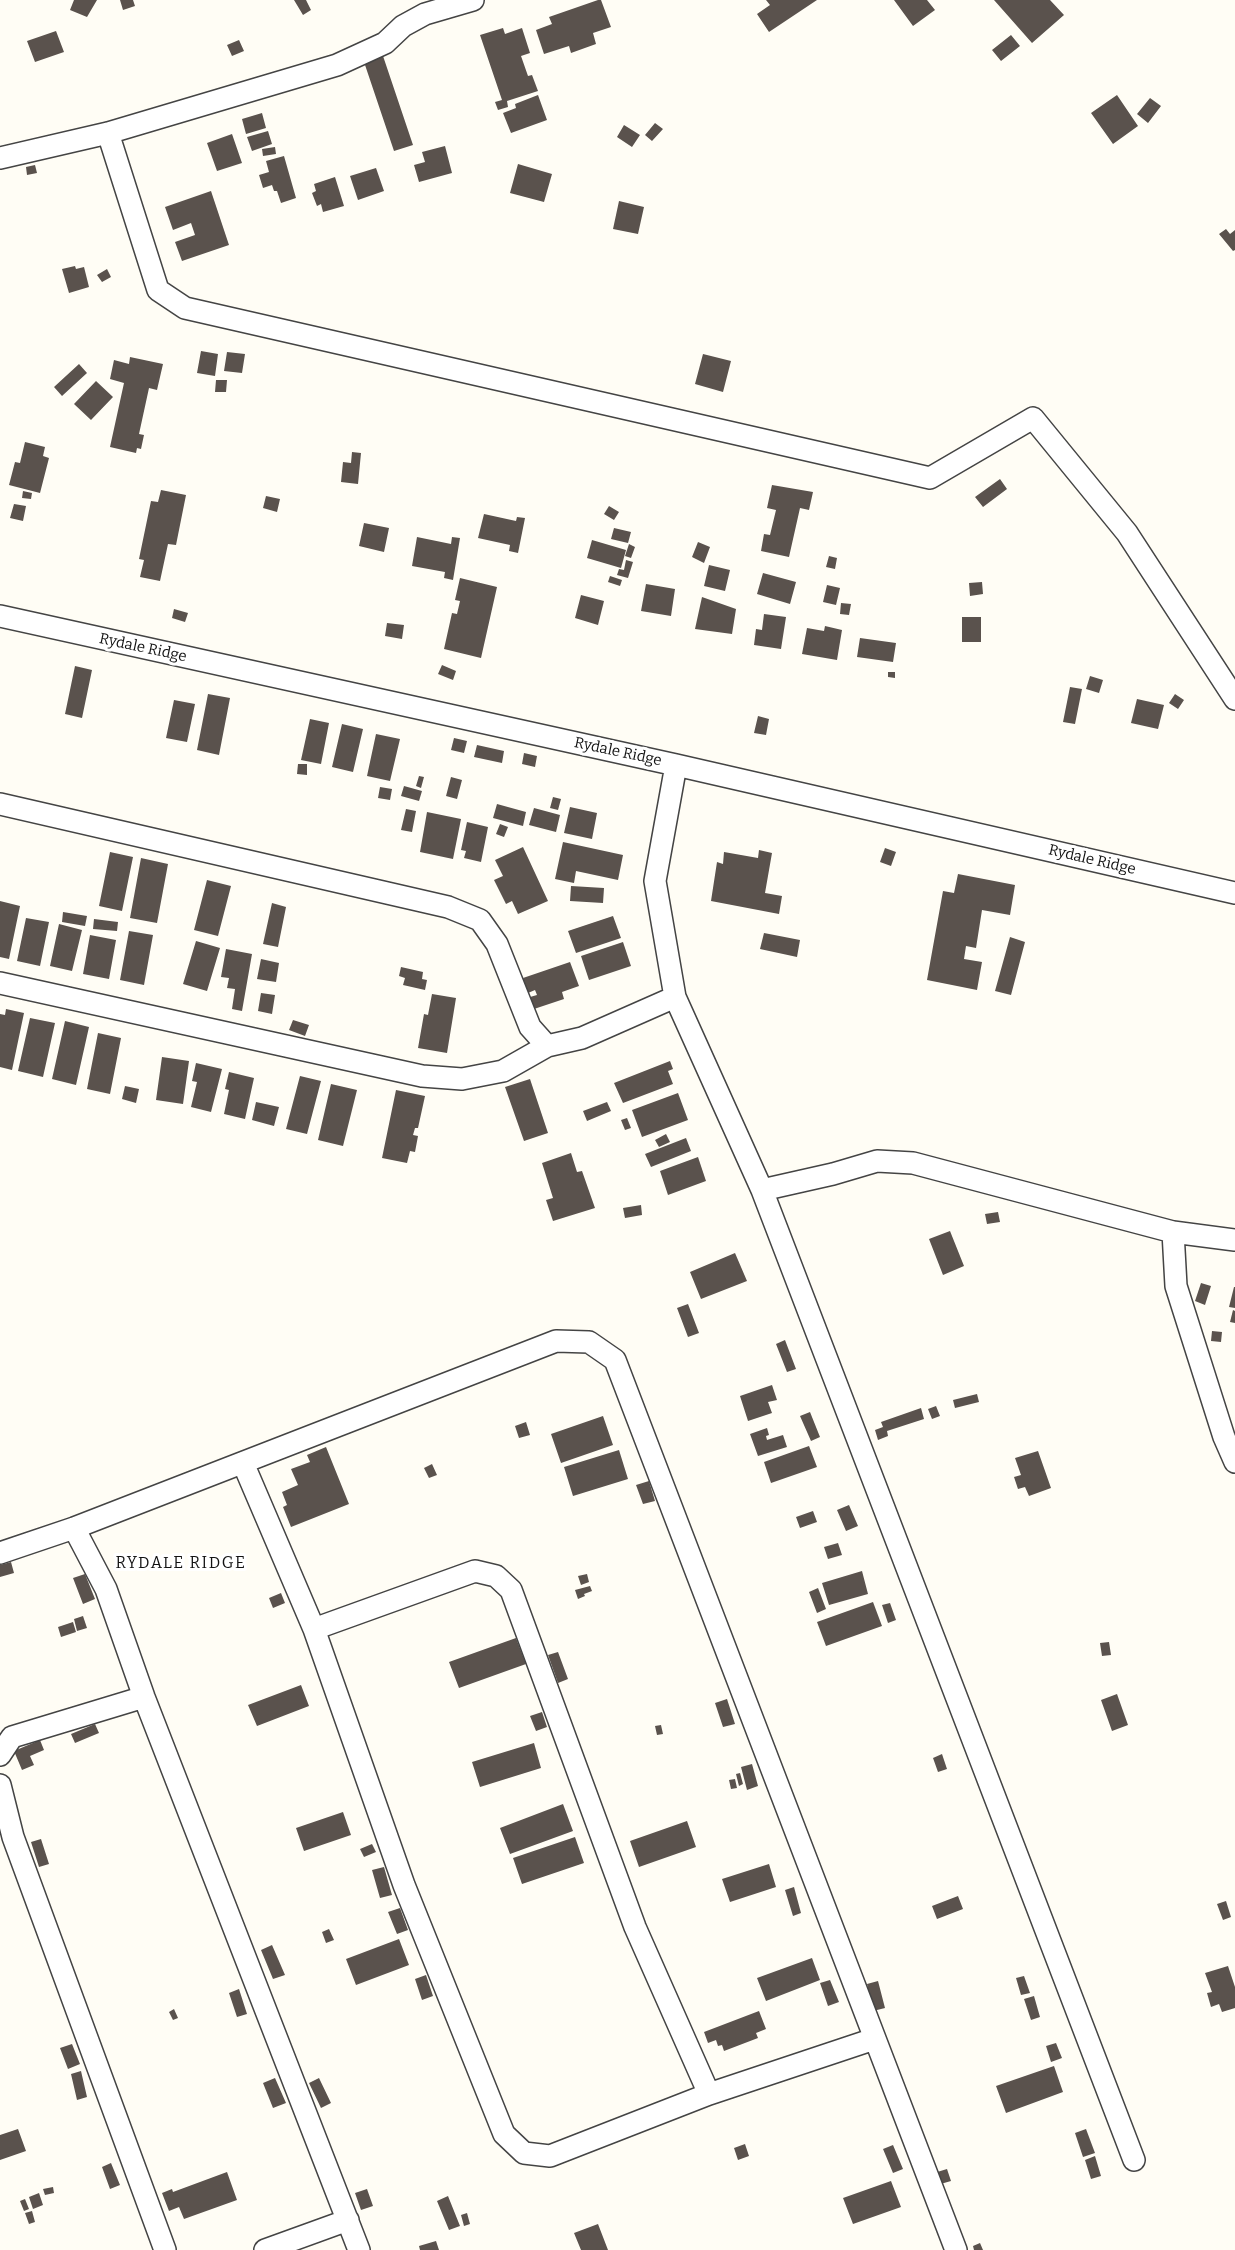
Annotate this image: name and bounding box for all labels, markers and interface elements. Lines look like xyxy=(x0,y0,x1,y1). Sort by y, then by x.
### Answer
street label: Rydale Ridge xyxy=(98,630,188,666)
street label: Rydale Ridge xyxy=(573,734,663,770)
street label: Rydale Ridge xyxy=(1047,841,1137,879)
district label: RYDALE RIDGE xyxy=(116,1554,246,1574)

